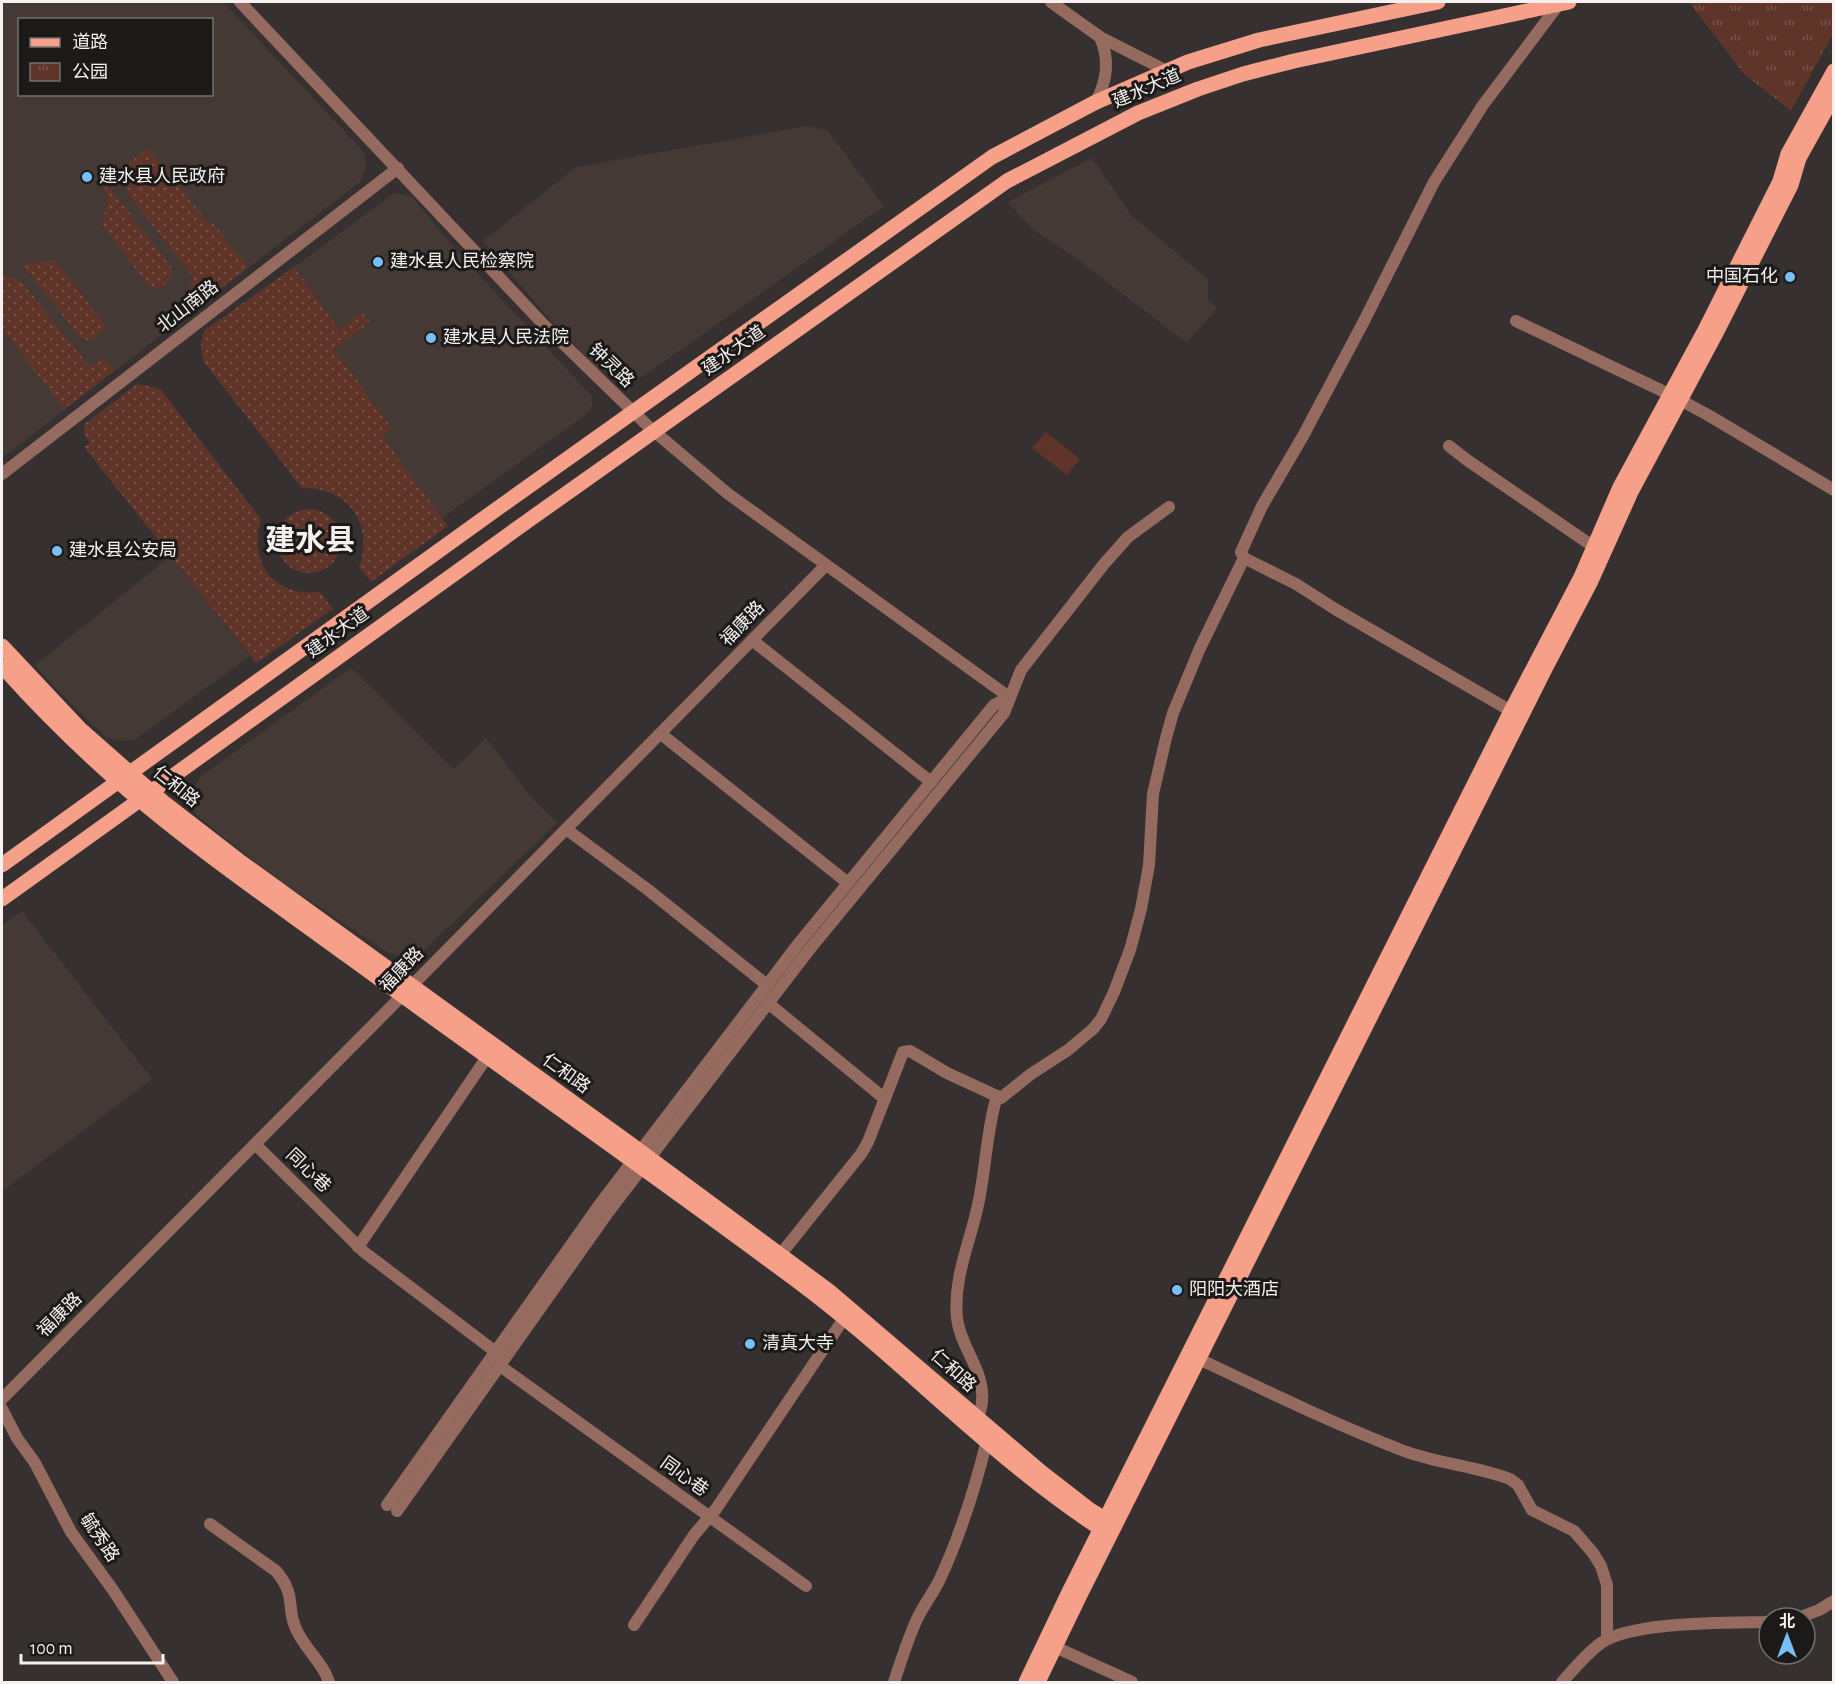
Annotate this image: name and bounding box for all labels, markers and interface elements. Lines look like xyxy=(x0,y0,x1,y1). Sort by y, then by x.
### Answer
legend xyxy=(18,18,213,96)
text: 道路 xyxy=(72,32,108,52)
text: 公园 xyxy=(72,63,108,82)
street label: 建水大道 xyxy=(1110,65,1184,111)
place label: 建水县人民政府 xyxy=(99,166,225,186)
marker: 建水县人民政府 xyxy=(80,170,94,184)
place label: 建水县人民检察院 xyxy=(390,251,534,271)
marker: 建水县人民检察院 xyxy=(371,255,385,269)
place label: 中国石化 xyxy=(1706,266,1778,286)
marker: 中国石化 xyxy=(1783,270,1797,284)
street label: 北山南路 xyxy=(153,276,222,336)
street label: 建水大道 xyxy=(698,321,769,379)
place label: 建水县人民法院 xyxy=(443,327,569,347)
marker: 建水县人民法院 xyxy=(424,331,438,345)
street label: 钟灵路 xyxy=(585,339,638,391)
district label: 建水县 xyxy=(265,524,355,556)
place label: 建水县公安局 xyxy=(69,540,177,560)
marker: 建水县公安局 xyxy=(50,544,64,558)
street label: 福康路 xyxy=(716,597,768,650)
street label: 建水大道 xyxy=(302,603,372,661)
street label: 仁和路 xyxy=(149,761,204,811)
street label: 福康路 xyxy=(375,943,427,996)
street label: 仁和路 xyxy=(539,1049,594,1097)
street label: 同心巷 xyxy=(282,1144,335,1196)
place label: 阳阳大酒店 xyxy=(1189,1279,1279,1299)
marker: 阳阳大酒店 xyxy=(1170,1283,1184,1297)
street label: 福康路 xyxy=(33,1288,85,1340)
place label: 清真大寺 xyxy=(762,1333,834,1353)
marker: 清真大寺 xyxy=(743,1337,757,1351)
street label: 仁和路 xyxy=(927,1345,980,1396)
street label: 同心巷 xyxy=(657,1452,712,1500)
street label: 毓秀路 xyxy=(76,1509,123,1565)
north arrow xyxy=(1757,1606,1817,1666)
text: 北 xyxy=(1779,1613,1795,1630)
scale bar xyxy=(21,1627,164,1665)
text: 100 m xyxy=(30,1640,73,1658)

